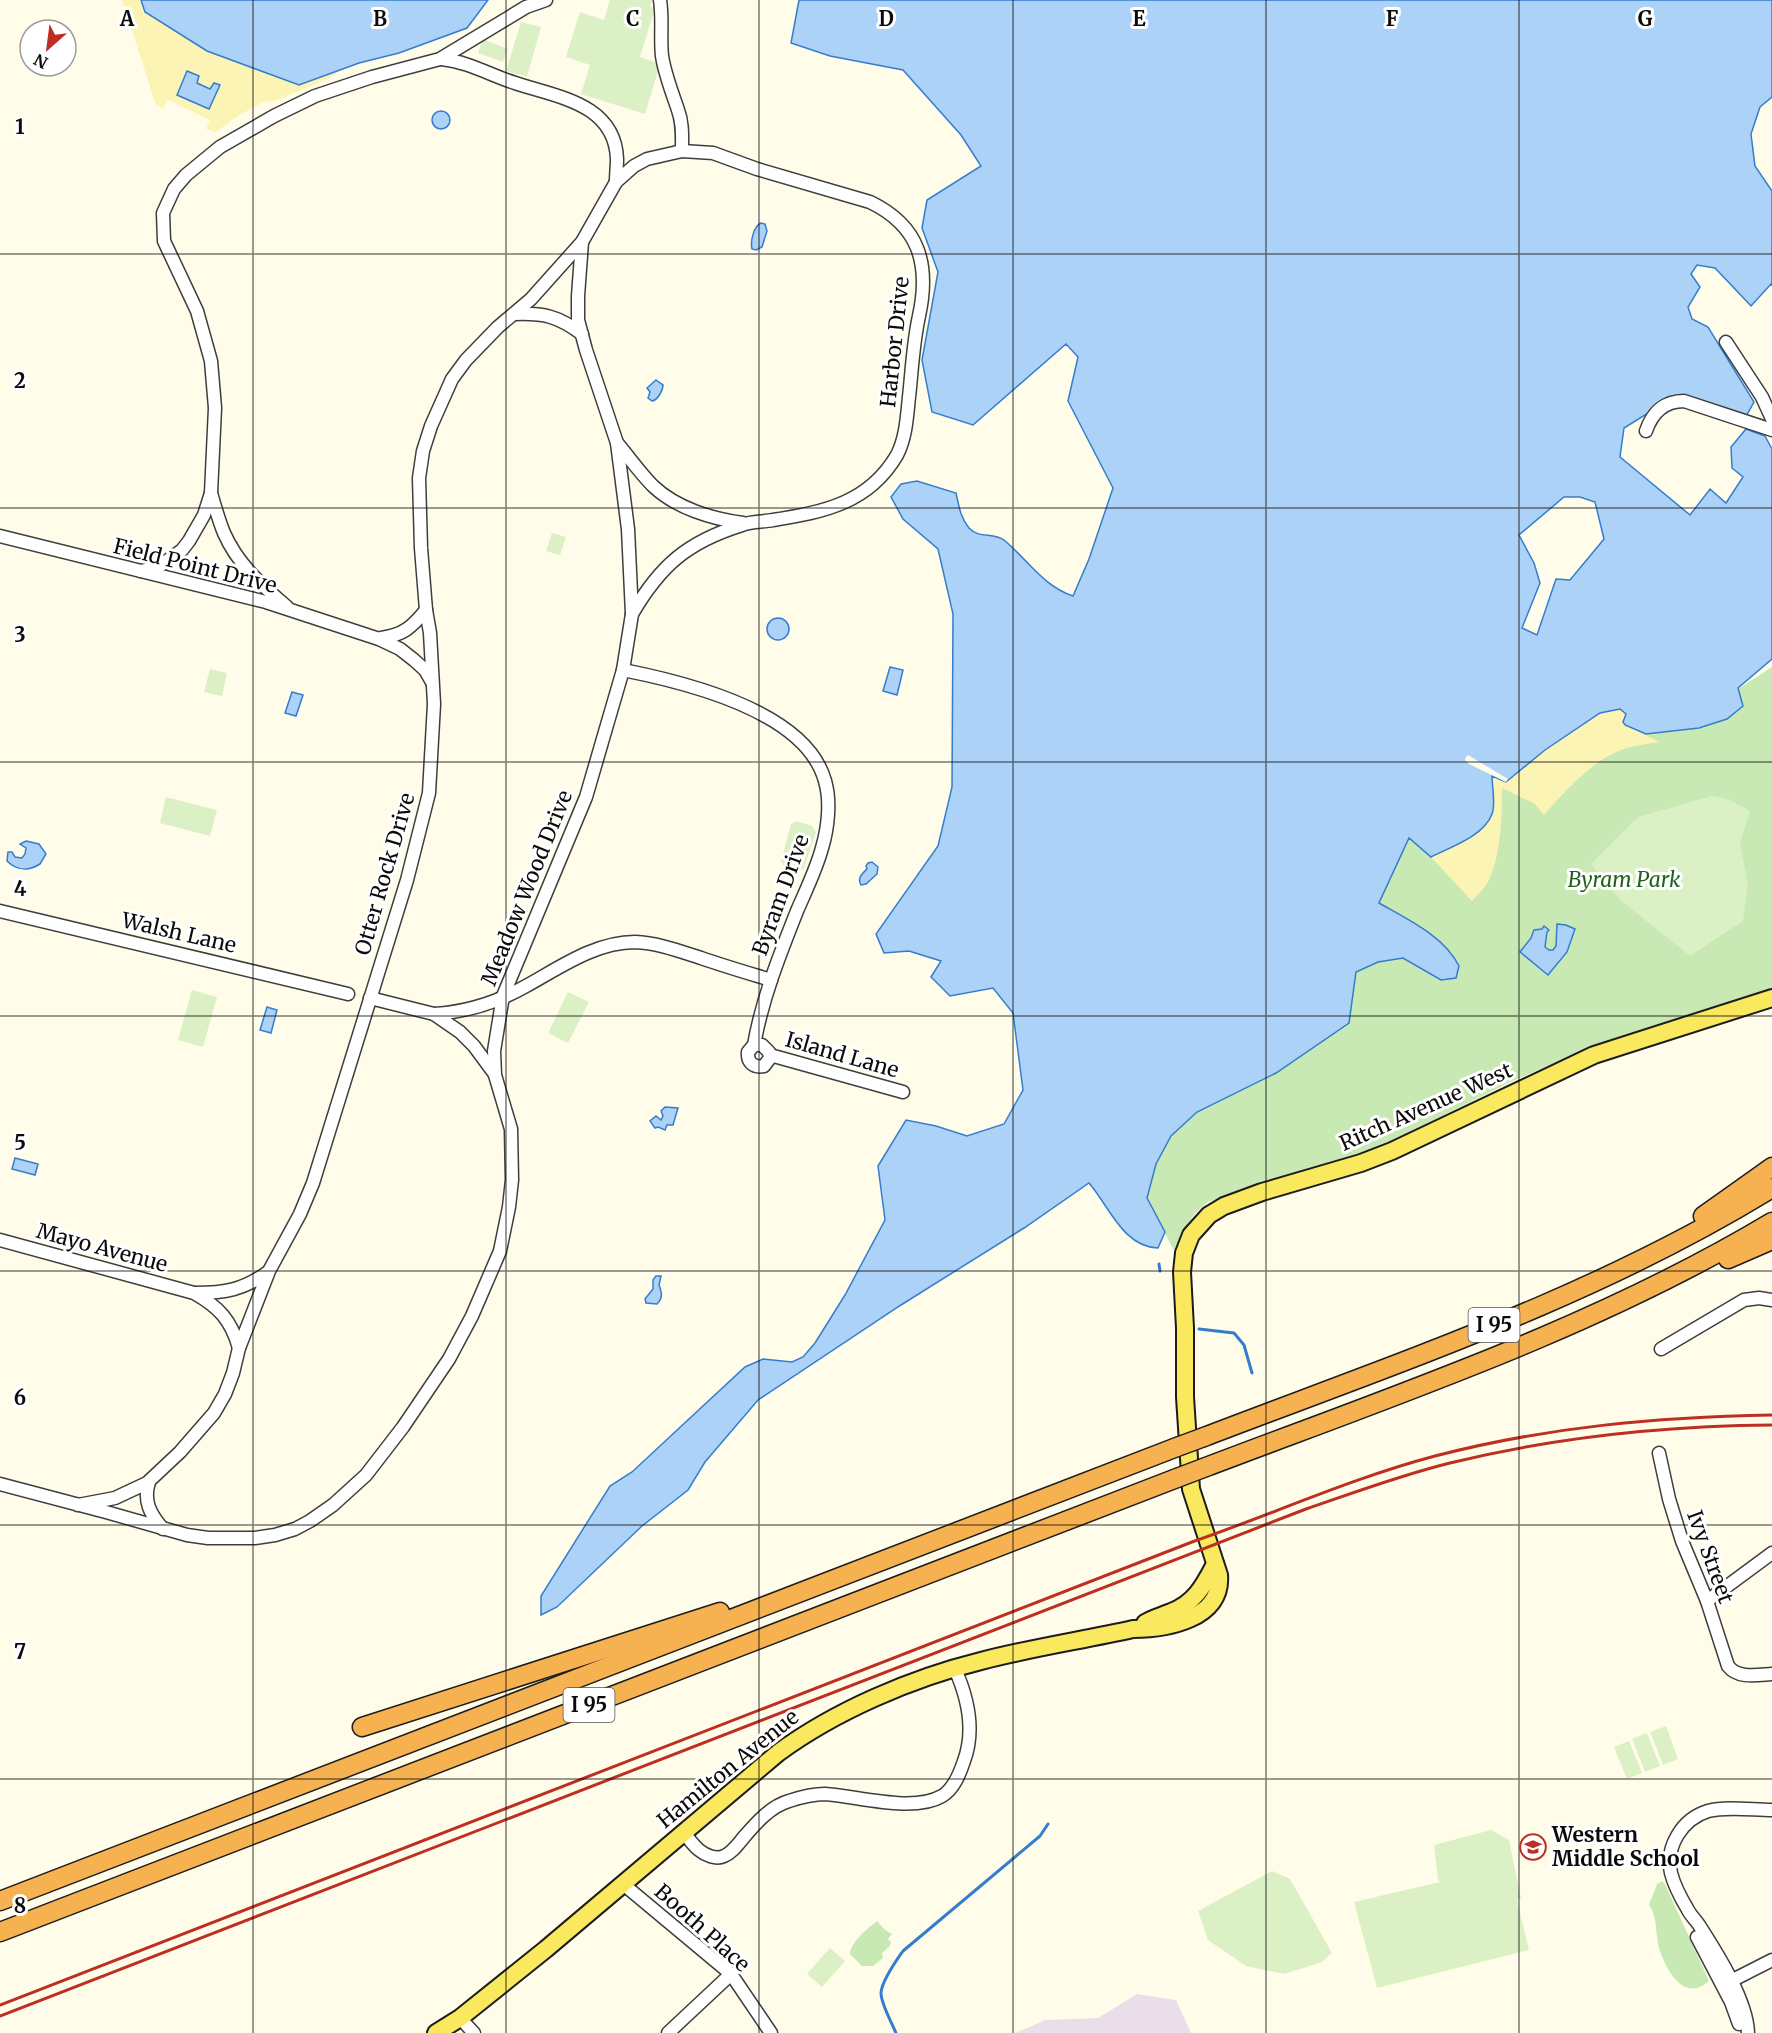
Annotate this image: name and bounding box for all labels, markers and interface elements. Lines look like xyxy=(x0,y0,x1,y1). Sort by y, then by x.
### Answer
text: A xyxy=(119,6,135,31)
text: B xyxy=(373,6,387,31)
text: C xyxy=(626,6,640,31)
text: D xyxy=(878,6,894,31)
text: E xyxy=(1132,6,1146,31)
text: F xyxy=(1386,6,1399,31)
text: G xyxy=(1638,6,1653,31)
north arrow xyxy=(18,18,78,78)
text: N xyxy=(30,49,51,73)
text: 1 xyxy=(15,114,25,139)
street label: Harbor Drive xyxy=(874,275,915,409)
text: 2 xyxy=(14,368,26,393)
street label: Field Point Drive xyxy=(111,532,280,599)
text: 3 xyxy=(14,622,26,647)
street label: Meadow Wood Drive xyxy=(475,786,578,989)
street label: Otter Rock Drive xyxy=(348,790,421,958)
street label: Byram Drive xyxy=(746,831,815,959)
park label: Byram Park xyxy=(1568,866,1681,893)
text: 4 xyxy=(14,876,27,901)
street label: Walsh Lane xyxy=(118,906,239,959)
street label: Island Lane xyxy=(782,1025,902,1084)
street label: Ritch Avenue West xyxy=(1335,1056,1516,1157)
text: 5 xyxy=(14,1130,26,1155)
street label: Mayo Avenue xyxy=(34,1217,171,1278)
road number: I 95 xyxy=(1468,1308,1520,1342)
text: 6 xyxy=(14,1385,26,1410)
street label: Ivy Street xyxy=(1681,1507,1740,1607)
text: 7 xyxy=(14,1639,26,1664)
road number: I 95 xyxy=(564,1688,614,1722)
street label: Hamilton Avenue xyxy=(651,1703,804,1834)
place label: Western Middle School xyxy=(1551,1821,1700,1872)
school or university icon: Western Middle School xyxy=(1518,1832,1548,1862)
street label: Booth Place xyxy=(649,1878,756,1978)
text: 8 xyxy=(14,1893,26,1918)

